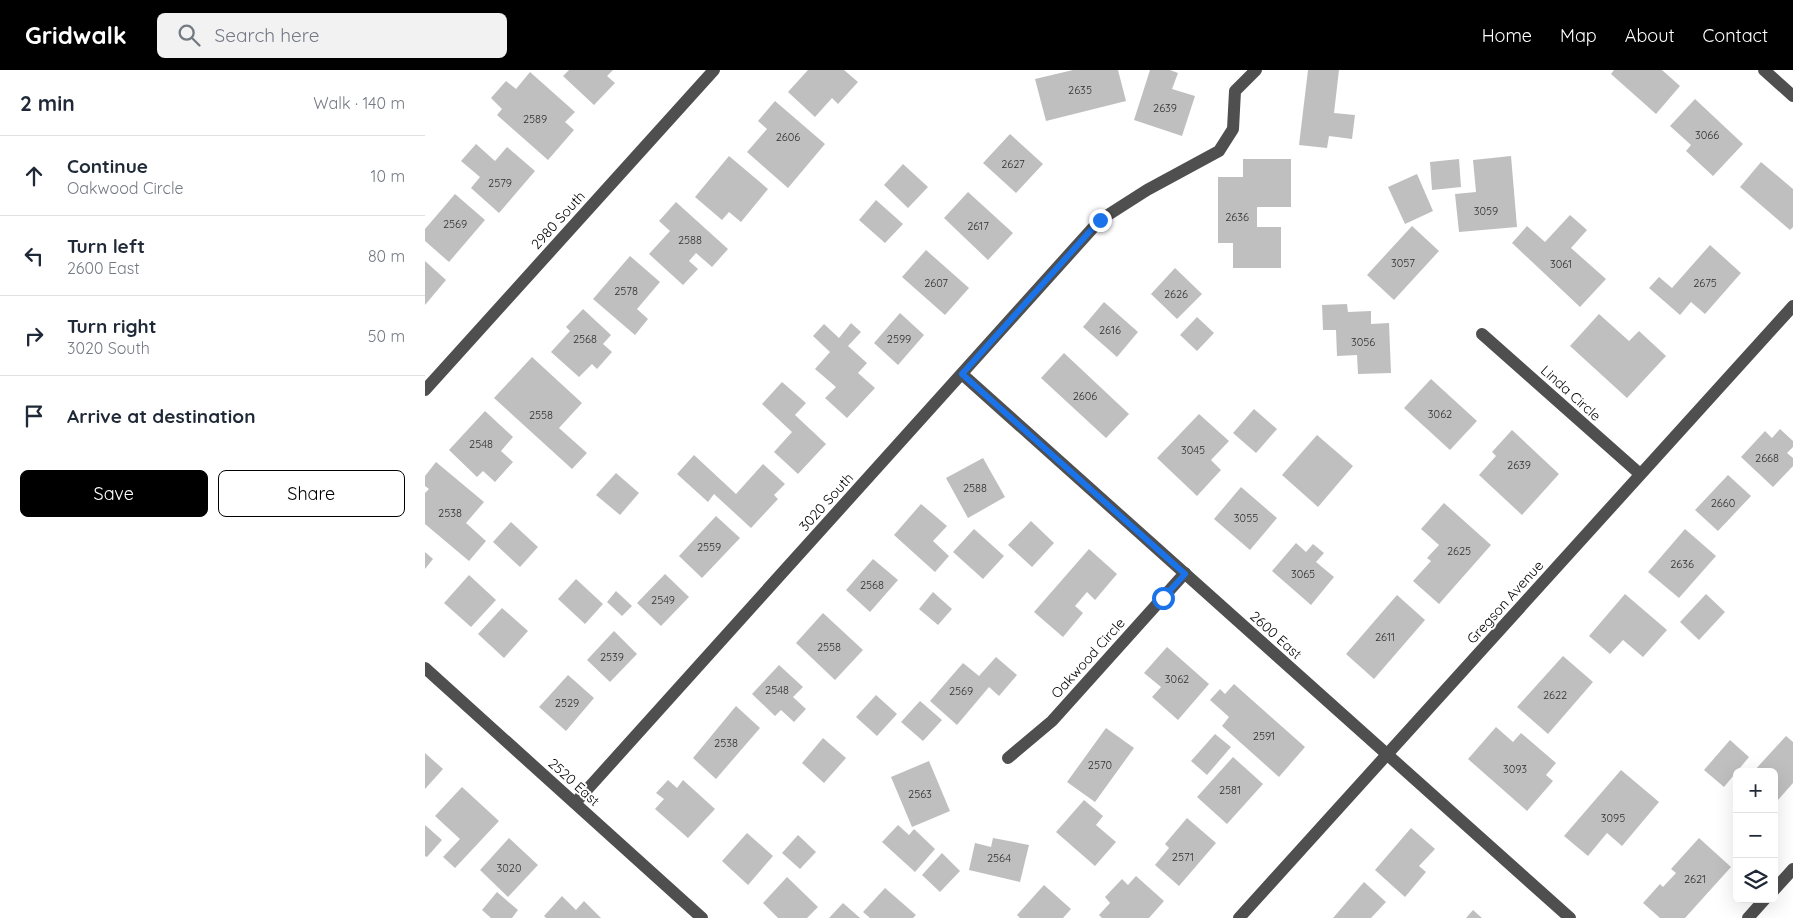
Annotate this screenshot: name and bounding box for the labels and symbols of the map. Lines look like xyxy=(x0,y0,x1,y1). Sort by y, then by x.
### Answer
house number: 2635 xyxy=(1068,83,1092,97)
house number: 2639 xyxy=(1153,101,1177,115)
house number: 2589 xyxy=(523,112,547,126)
house number: 3066 xyxy=(1695,128,1719,142)
house number: 2606 xyxy=(776,130,800,144)
house number: 2627 xyxy=(1001,157,1025,171)
house number: 2579 xyxy=(488,176,512,190)
street label: 2980 South xyxy=(527,187,589,253)
house number: 3059 xyxy=(1474,204,1498,218)
route end xyxy=(1089,209,1112,232)
house number: 2636 xyxy=(1225,210,1249,224)
house number: 2569 xyxy=(443,217,467,231)
house number: 2617 xyxy=(967,219,989,233)
house number: 2588 xyxy=(678,233,702,247)
house number: 3057 xyxy=(1391,256,1415,270)
house number: 3061 xyxy=(1550,257,1572,271)
house number: 2607 xyxy=(924,276,948,290)
house number: 2675 xyxy=(1693,276,1717,290)
house number: 2578 xyxy=(614,284,638,298)
house number: 2626 xyxy=(1164,287,1188,301)
house number: 2616 xyxy=(1099,323,1121,337)
house number: 2568 xyxy=(573,332,597,346)
house number: 2599 xyxy=(887,332,911,346)
house number: 3056 xyxy=(1351,335,1375,349)
street label: Linda Circle xyxy=(1537,361,1605,425)
house number: 2606 xyxy=(1073,389,1097,403)
house number: 3062 xyxy=(1428,407,1452,421)
house number: 2558 xyxy=(529,408,553,422)
house number: 2548 xyxy=(469,437,493,451)
house number: 3045 xyxy=(1181,443,1205,457)
house number: 2668 xyxy=(1755,451,1779,465)
house number: 2639 xyxy=(1507,458,1531,472)
street label: 3020 South xyxy=(795,469,857,535)
house number: 2588 xyxy=(963,481,987,495)
house number: 2660 xyxy=(1711,496,1735,510)
house number: 2538 xyxy=(438,506,462,520)
house number: 3055 xyxy=(1234,511,1258,525)
house number: 2559 xyxy=(697,540,721,554)
house number: 2625 xyxy=(1447,544,1471,558)
street label: Gregson Avenue xyxy=(1463,557,1547,647)
house number: 2636 xyxy=(1670,557,1694,571)
house number: 3065 xyxy=(1291,567,1315,581)
house number: 2568 xyxy=(860,578,884,592)
route start xyxy=(1152,587,1175,610)
house number: 2549 xyxy=(651,593,675,607)
street label: 2600 East xyxy=(1246,607,1306,663)
street label: Oakwood Circle xyxy=(1047,614,1129,702)
house number: 2611 xyxy=(1375,630,1395,644)
house number: 2558 xyxy=(817,640,841,654)
house number: 2539 xyxy=(600,650,624,664)
house number: 3062 xyxy=(1165,672,1189,686)
house number: 2548 xyxy=(765,683,789,697)
house number: 2569 xyxy=(949,684,973,698)
house number: 2622 xyxy=(1543,688,1567,702)
house number: 2529 xyxy=(555,696,579,710)
house number: 2591 xyxy=(1253,729,1275,743)
house number: 2538 xyxy=(714,736,738,750)
street label: 2520 East xyxy=(545,754,604,810)
house number: 2570 xyxy=(1088,758,1112,772)
house number: 3093 xyxy=(1503,762,1527,776)
house number: 2581 xyxy=(1219,783,1241,797)
house number: 2563 xyxy=(908,787,932,801)
house number: 3095 xyxy=(1601,811,1625,825)
house number: 2571 xyxy=(1172,850,1194,864)
house number: 2564 xyxy=(987,851,1011,865)
house number: 3020 xyxy=(497,861,521,875)
house number: 2621 xyxy=(1684,872,1706,886)

